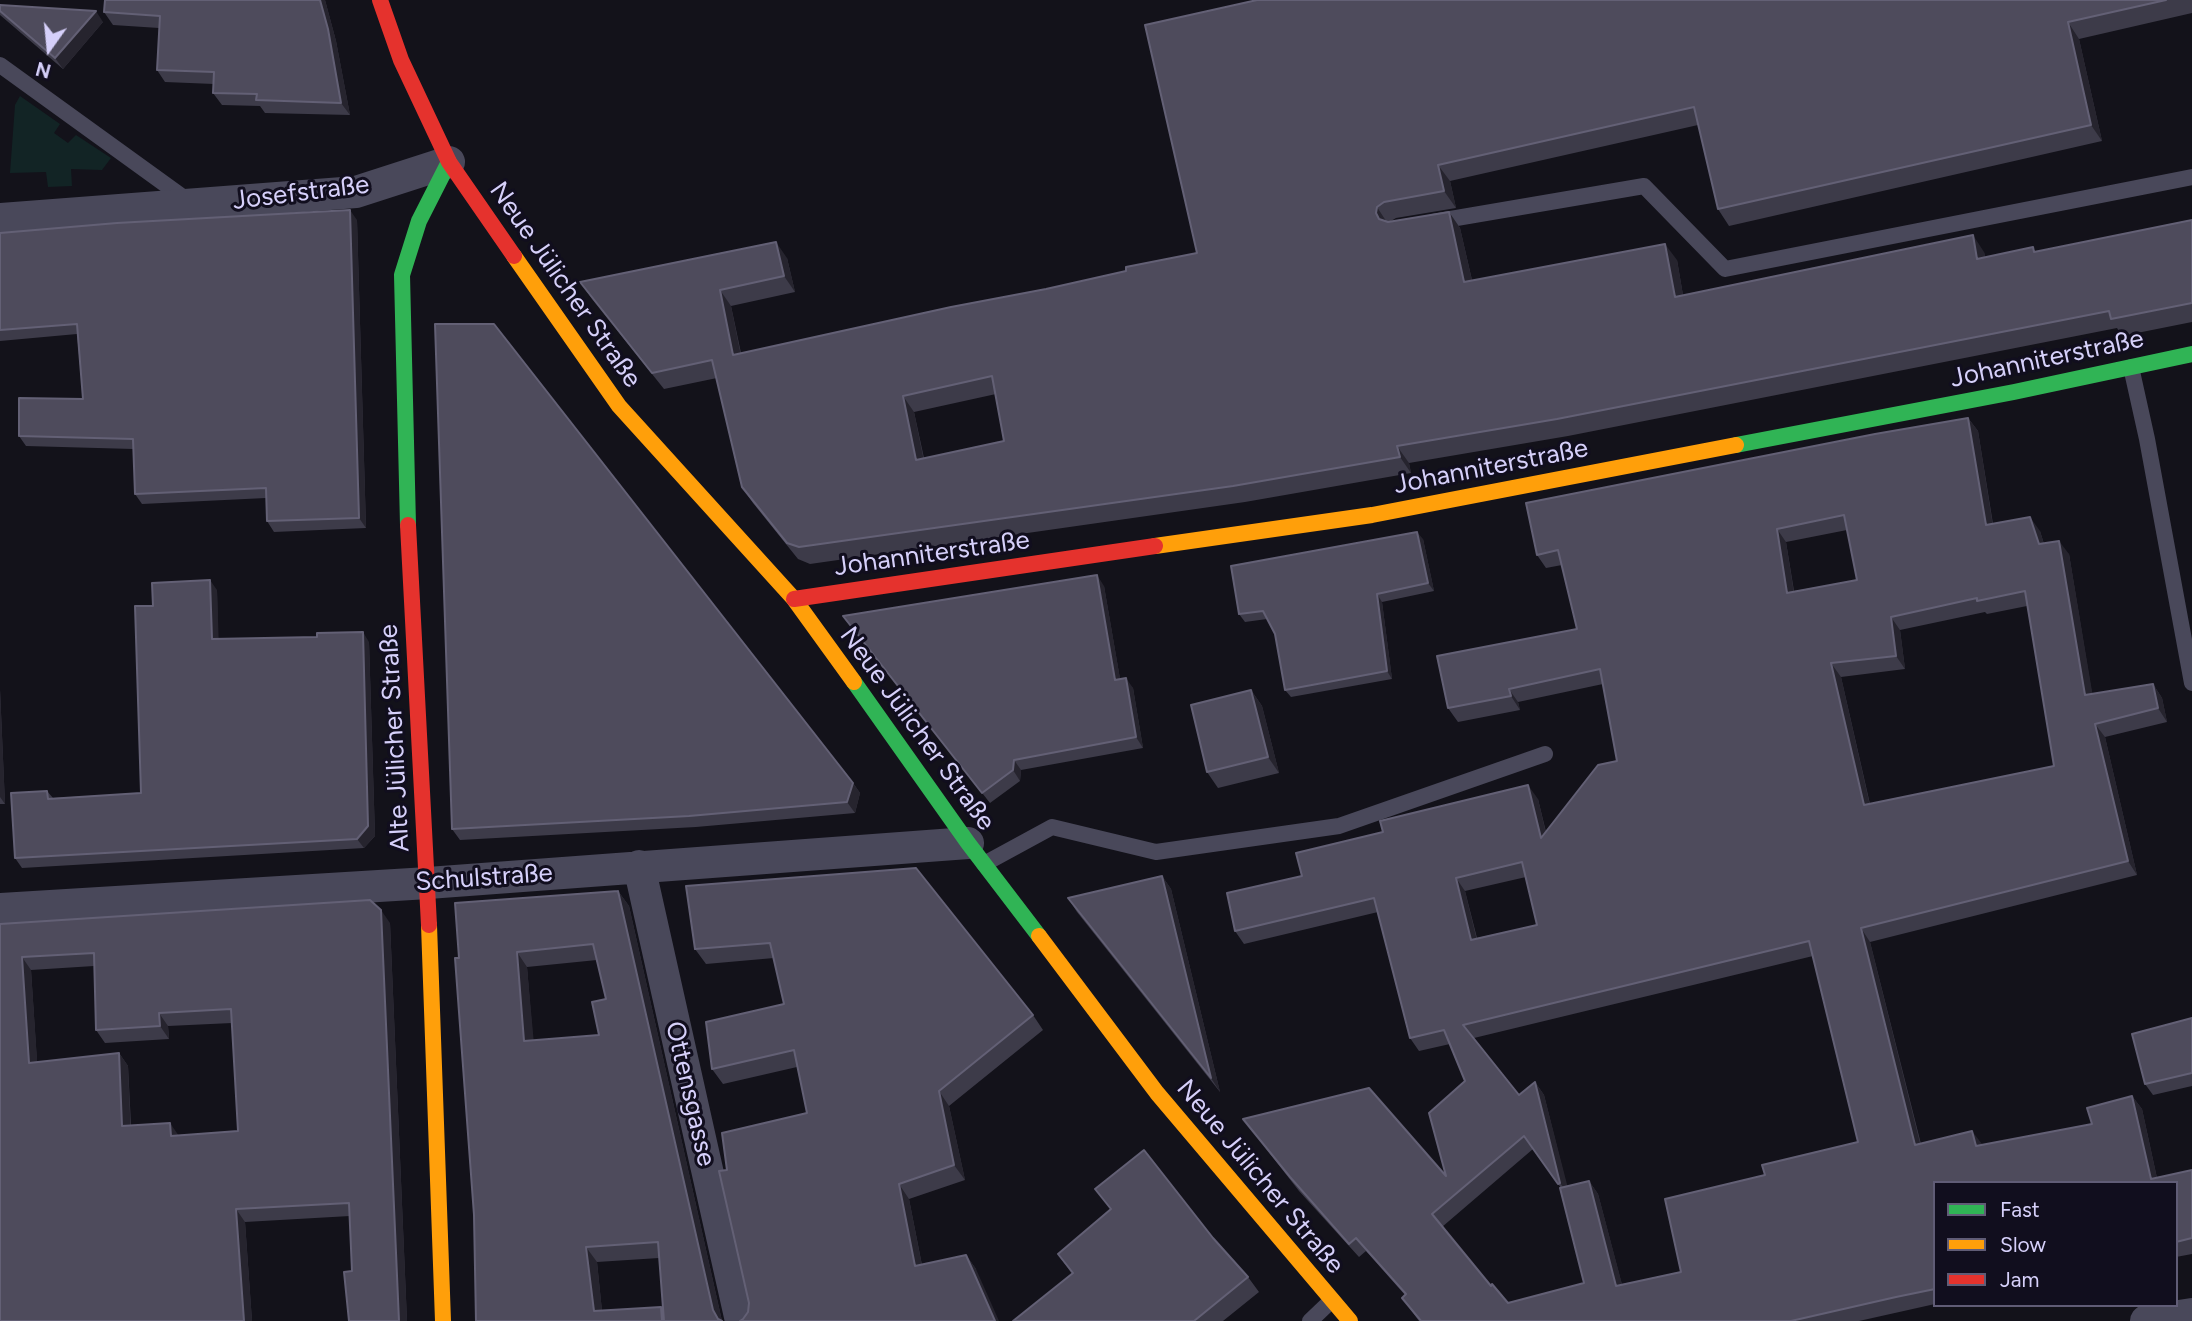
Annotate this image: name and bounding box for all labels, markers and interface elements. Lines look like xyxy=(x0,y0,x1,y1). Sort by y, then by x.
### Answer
north arrow xyxy=(14,14,84,84)
text: N xyxy=(33,57,54,83)
street label: Josefstraße xyxy=(231,169,371,217)
street label: Neue Jülicher Straße xyxy=(482,176,648,394)
street label: Johanniterstraße xyxy=(1947,323,2147,395)
street label: Johanniterstraße xyxy=(1391,433,1591,501)
street label: Johanniterstraße xyxy=(832,525,1032,583)
street label: Neue Jülicher Straße xyxy=(833,621,1001,837)
street label: Alte Jülicher Straße xyxy=(373,623,417,853)
street label: Schulstraße xyxy=(414,858,554,898)
street label: Ottensgasse xyxy=(658,1019,722,1169)
street label: Neue Jülicher Straße xyxy=(1170,1074,1350,1280)
legend xyxy=(1933,1181,2178,1307)
text: Fast xyxy=(2000,1197,2040,1222)
text: Slow xyxy=(2000,1232,2046,1257)
text: Jam xyxy=(2000,1267,2039,1292)

